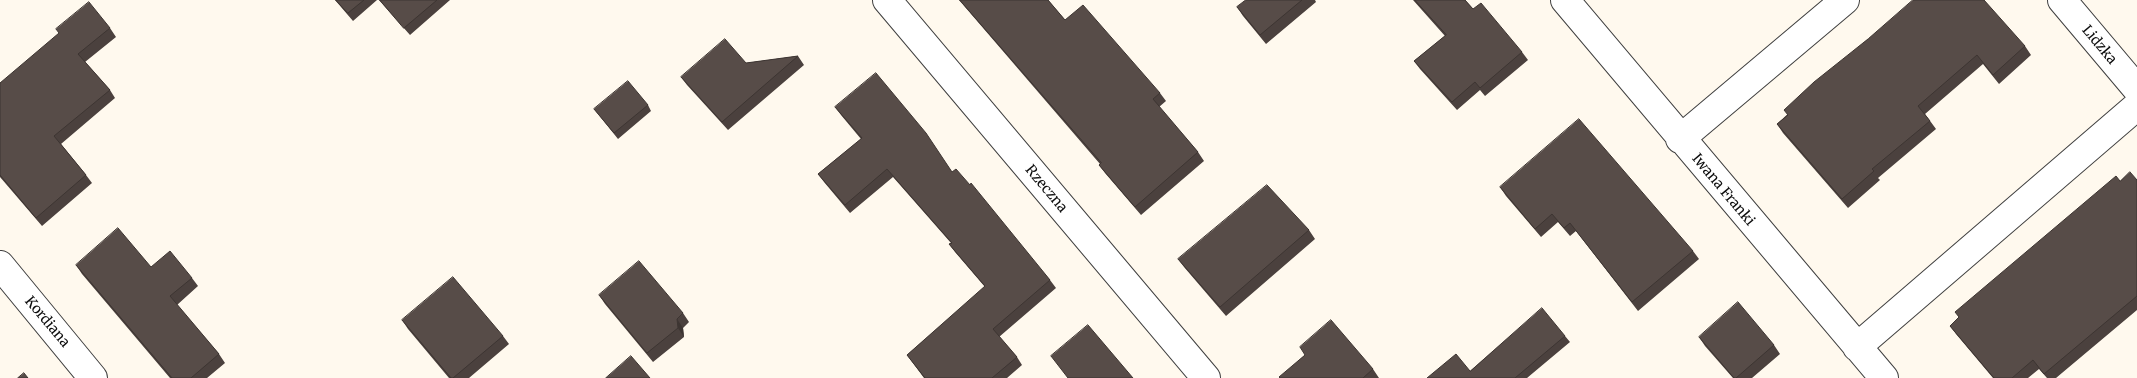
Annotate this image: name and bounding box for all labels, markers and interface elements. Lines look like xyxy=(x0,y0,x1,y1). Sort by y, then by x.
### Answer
street label: Lidzka xyxy=(2078,22,2120,68)
street label: Iwana Franki xyxy=(1688,151,1758,229)
street label: Rzeczna xyxy=(1021,162,1071,216)
street label: Kordiana xyxy=(21,293,73,351)

